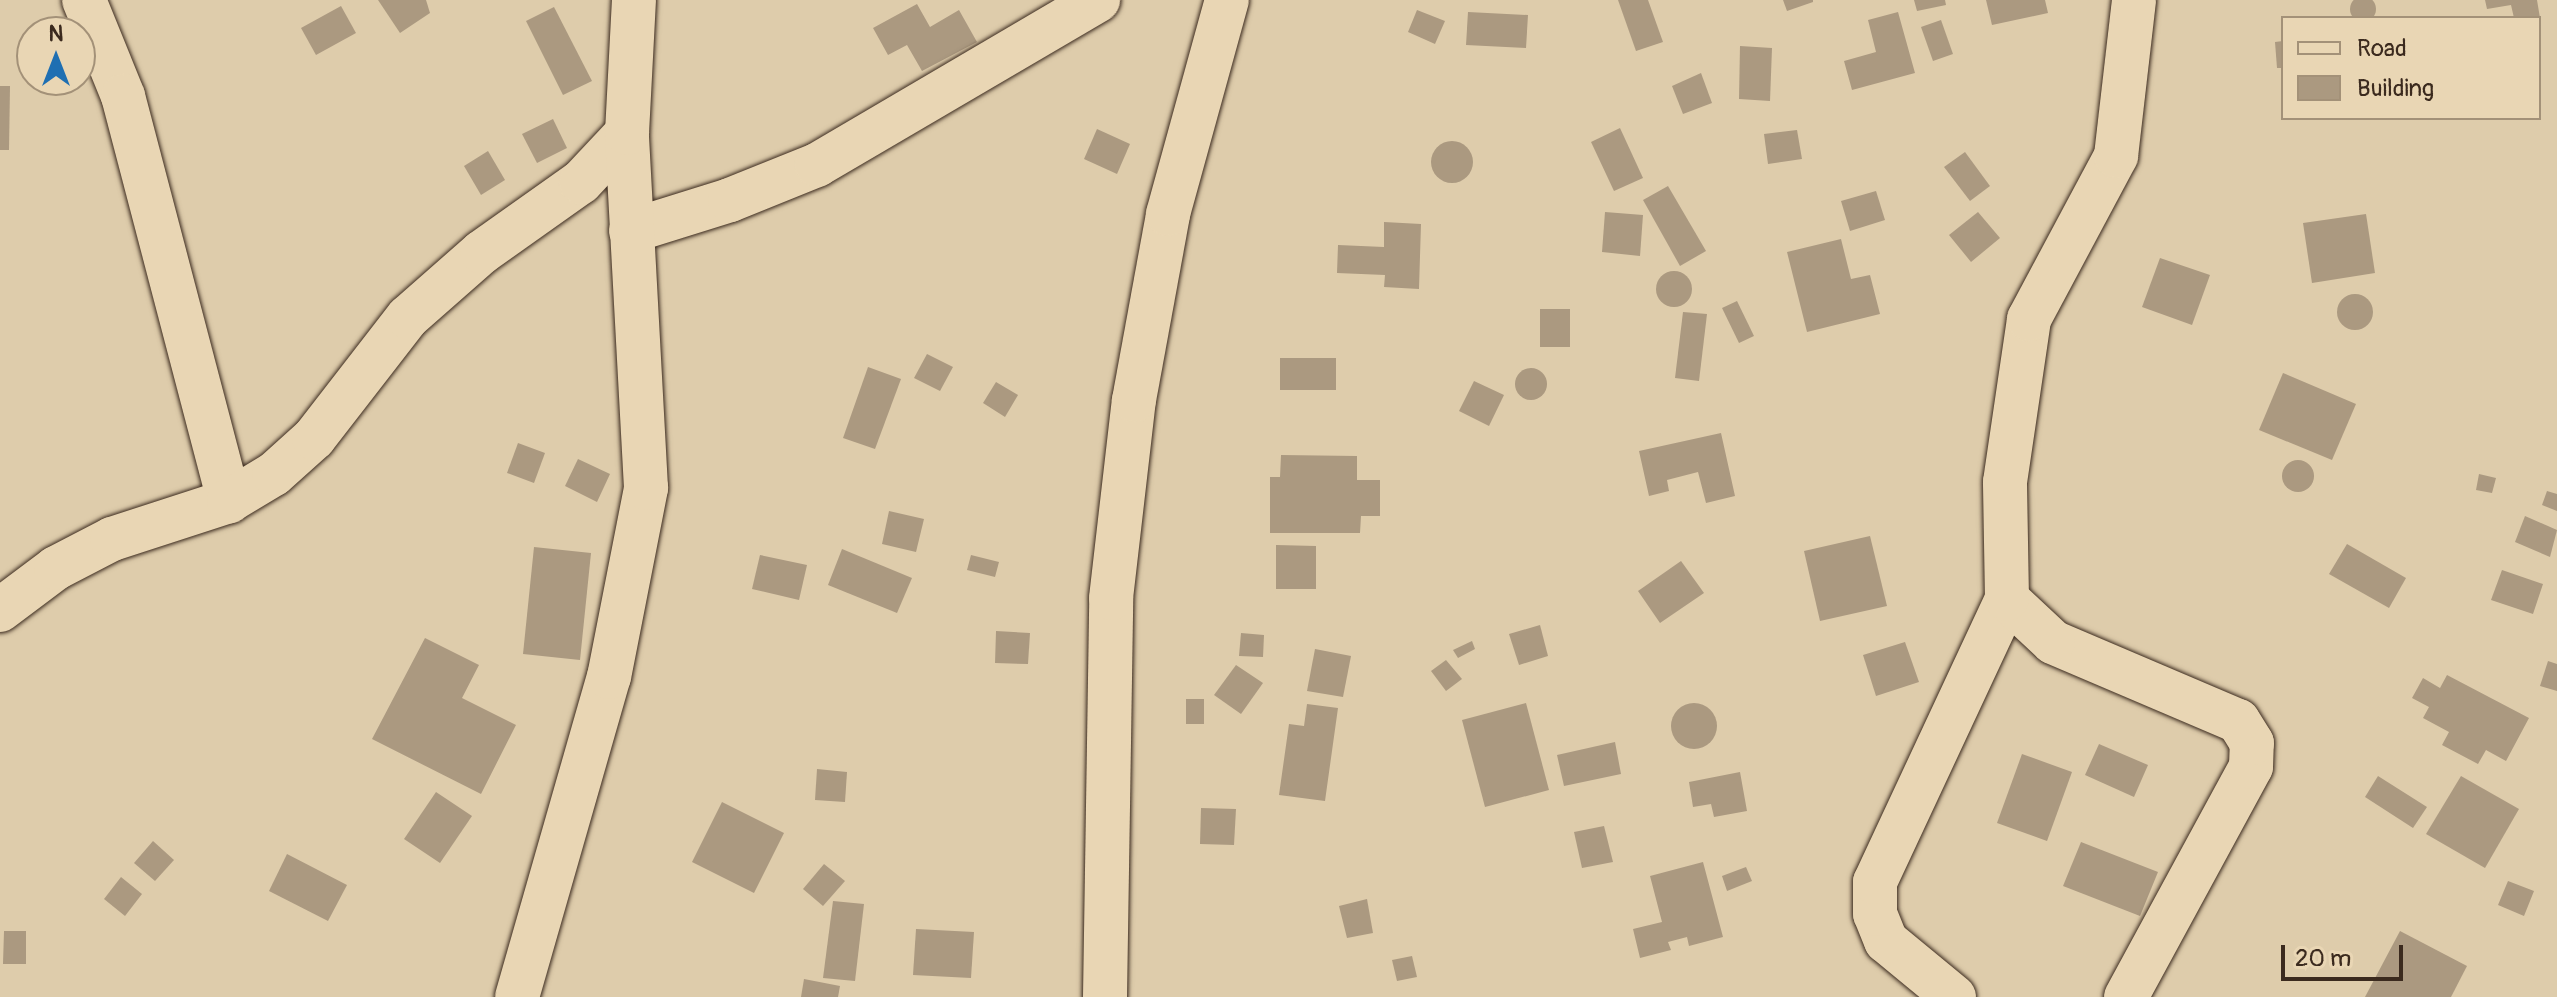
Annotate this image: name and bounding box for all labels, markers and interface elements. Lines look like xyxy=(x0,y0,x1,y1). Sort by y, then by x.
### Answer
north arrow xyxy=(16,16,96,96)
legend xyxy=(2281,16,2541,120)
text: N xyxy=(49,20,63,48)
text: Road xyxy=(2357,34,2407,63)
text: Building xyxy=(2357,74,2434,103)
scale bar xyxy=(2285,929,2407,979)
text: 20 m xyxy=(2295,944,2351,973)

